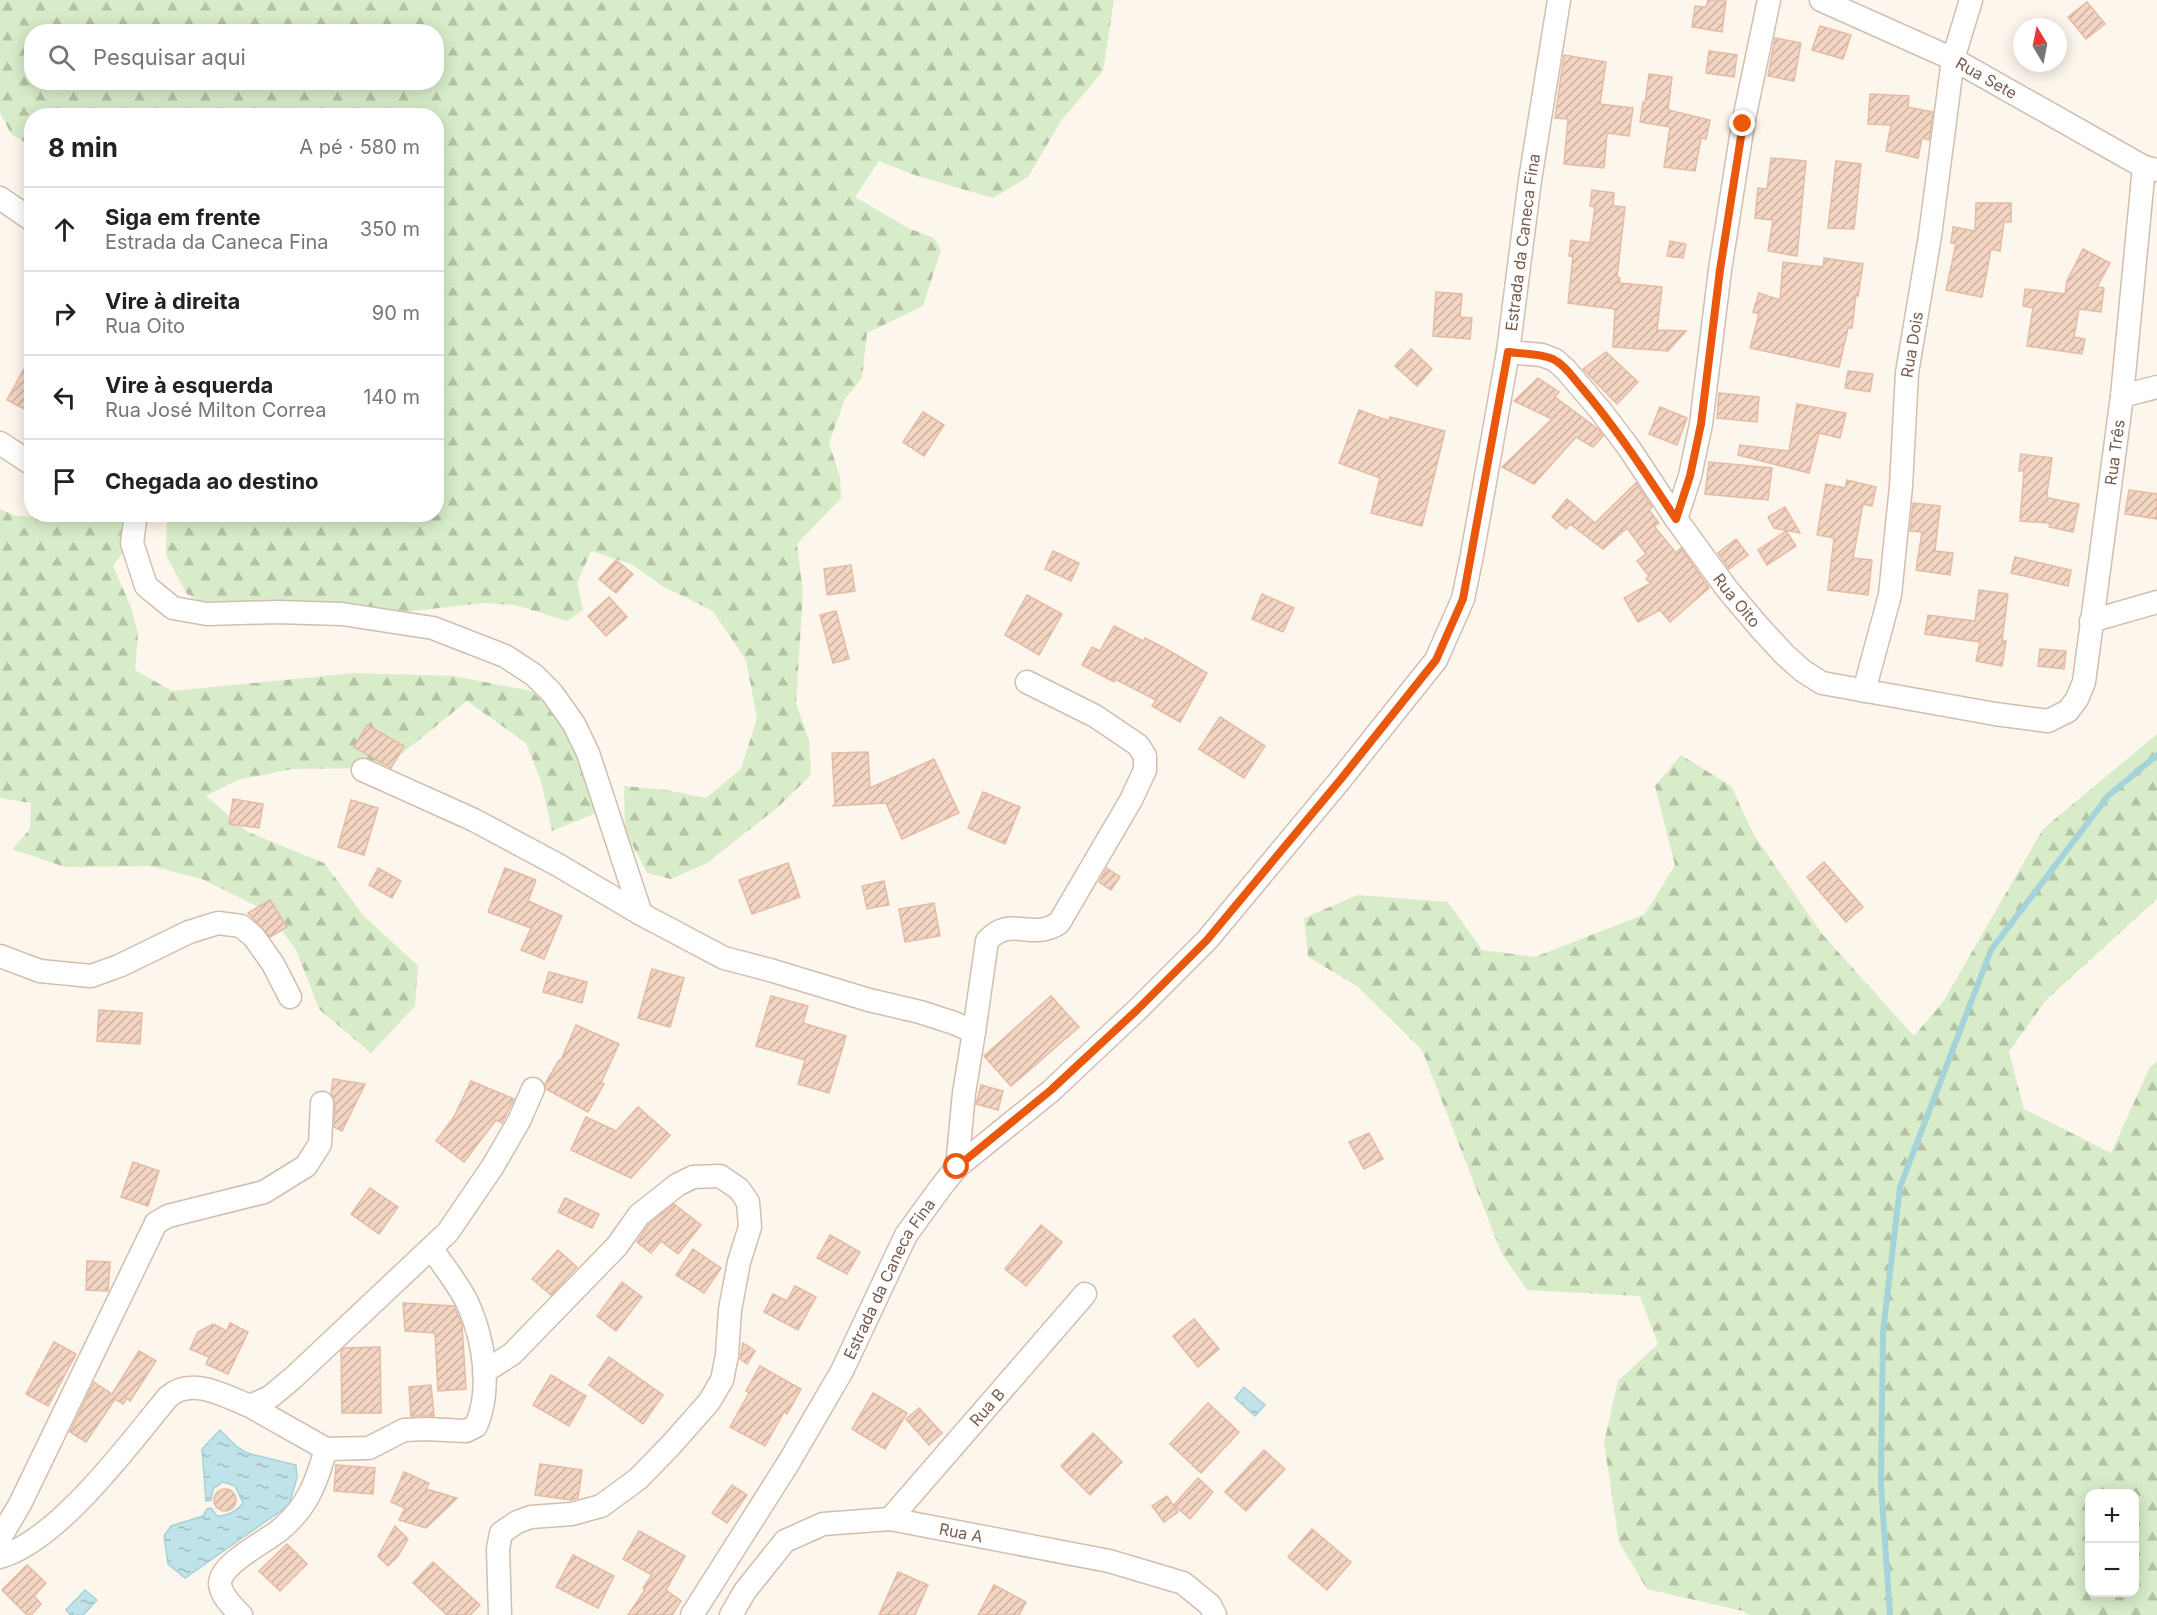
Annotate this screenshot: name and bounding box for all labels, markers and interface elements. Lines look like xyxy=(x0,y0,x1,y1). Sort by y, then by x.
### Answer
north arrow xyxy=(2013,18,2067,72)
search box xyxy=(24,24,444,90)
icon: search xyxy=(45,41,78,74)
text: Pesquisar aqui xyxy=(93,44,246,70)
street label: Rua Sete xyxy=(1952,53,2021,103)
route end xyxy=(1729,110,1755,136)
text: 8 min xyxy=(48,132,118,163)
text: A pé · 580 m xyxy=(299,135,420,159)
street label: Estrada da Caneca Fina xyxy=(1501,152,1544,332)
text: Siga em frente xyxy=(105,204,261,230)
icon: ahead xyxy=(48,213,81,246)
text: 350 m xyxy=(360,217,420,241)
text: Estrada da Caneca Fina xyxy=(105,230,329,254)
text: Vire à direita xyxy=(105,288,240,314)
icon: right xyxy=(48,297,81,330)
text: 90 m xyxy=(372,301,420,325)
street label: Rua Dois xyxy=(1896,310,1927,379)
text: Rua Oito xyxy=(105,314,185,338)
text: Vire à esquerda xyxy=(105,372,273,398)
icon: left xyxy=(48,381,81,414)
text: 140 m xyxy=(363,385,420,409)
text: Rua José Milton Correa xyxy=(105,398,326,422)
street label: Rua Três xyxy=(2100,418,2129,487)
icon: arrive xyxy=(48,465,81,498)
text: Chegada ao destino xyxy=(105,468,319,494)
street label: Rua Oito xyxy=(1709,569,1765,631)
route start xyxy=(943,1153,969,1179)
street label: Estrada da Caneca Fina xyxy=(839,1195,939,1363)
street label: Rua B xyxy=(965,1384,1009,1430)
map controls xyxy=(2085,1489,2139,1597)
button: + xyxy=(2085,1489,2139,1543)
street label: Rua A xyxy=(937,1519,985,1547)
button: − xyxy=(2085,1543,2139,1597)

